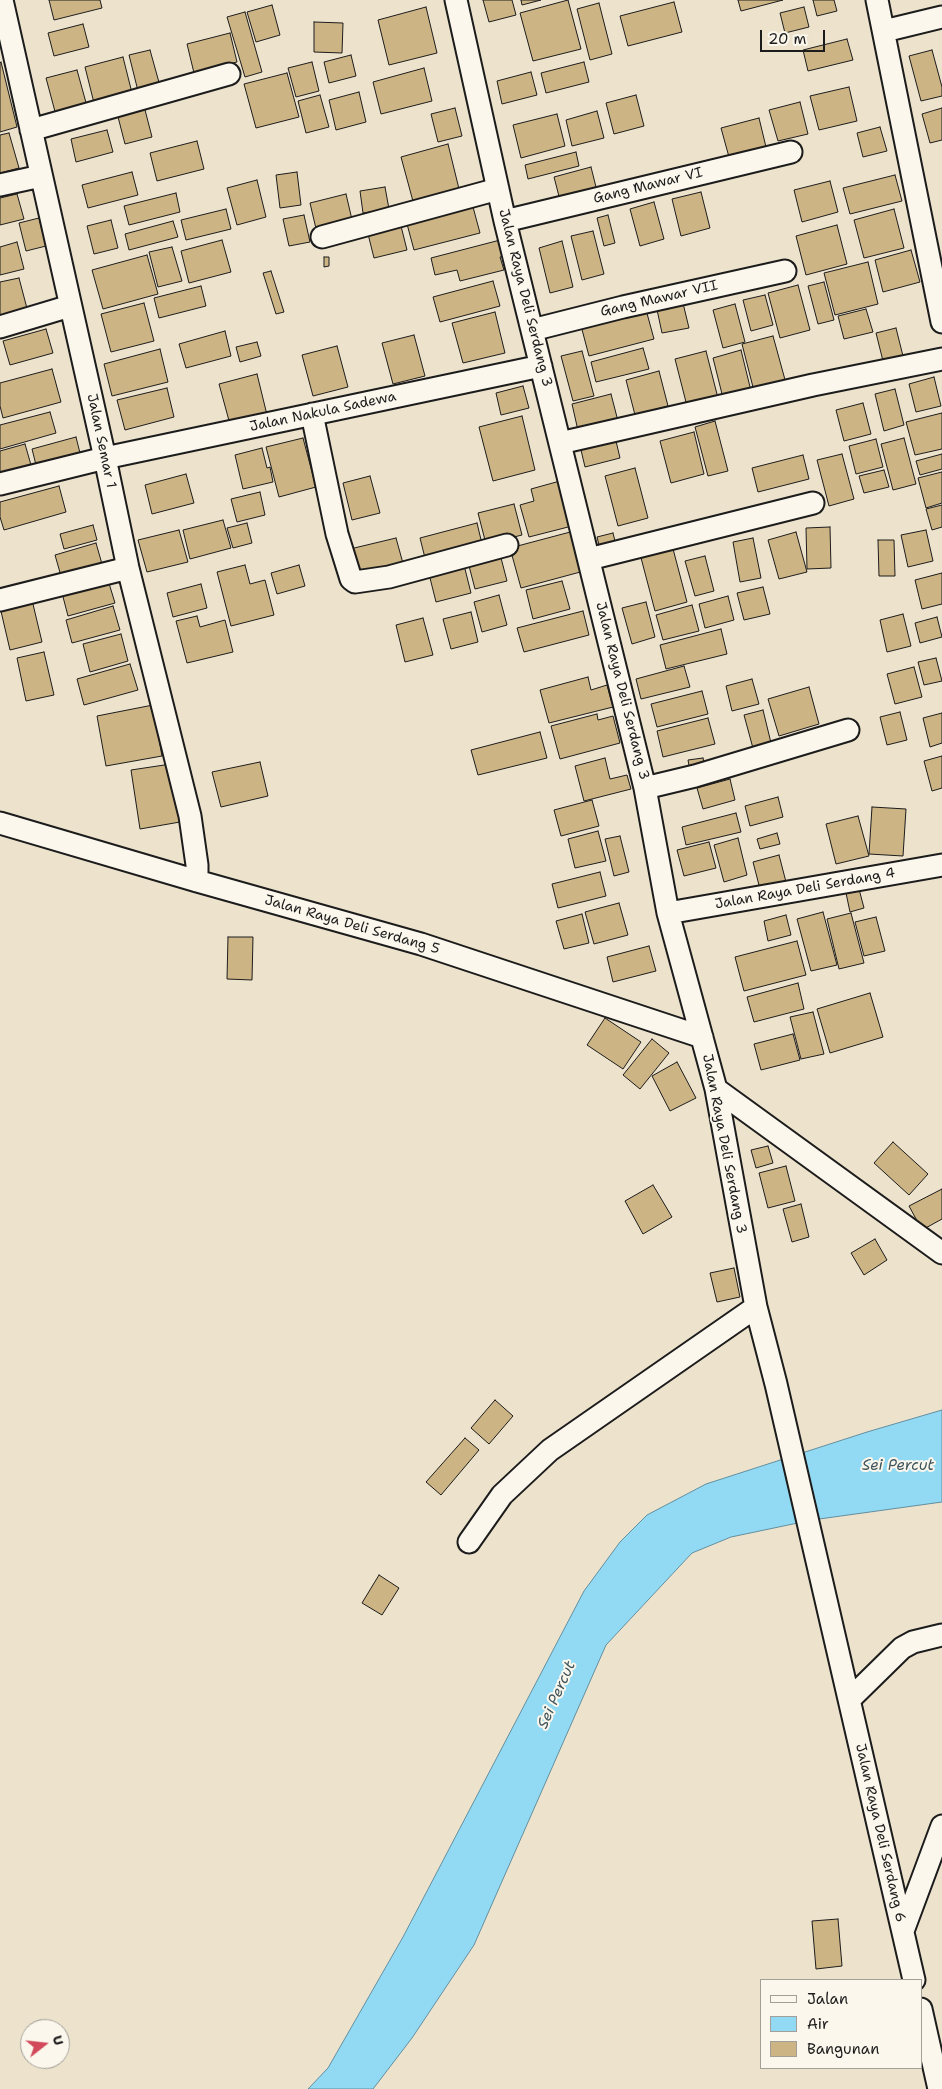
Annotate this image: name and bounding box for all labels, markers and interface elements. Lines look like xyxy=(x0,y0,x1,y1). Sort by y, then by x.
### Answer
scale bar xyxy=(762,20,827,52)
text: 20 m xyxy=(768,29,807,49)
street label: Gang Mawar VI xyxy=(592,164,704,208)
street label: Jalan Raya Deli Serdang 3 xyxy=(495,207,555,389)
street label: Gang Mawar VII xyxy=(599,277,719,321)
street label: Jalan Nakula Sadewa xyxy=(248,388,398,436)
street label: Jalan Semar 1 xyxy=(83,392,119,490)
street label: Jalan Raya Deli Serdang 3 xyxy=(592,600,652,782)
street label: Jalan Raya Deli Serdang 4 xyxy=(714,865,896,913)
street label: Jalan Raya Deli Serdang 5 xyxy=(263,892,441,958)
street label: Jalan Raya Deli Serdang 3 xyxy=(698,1053,750,1235)
water label: Sei Percut xyxy=(862,1457,934,1475)
water label: Sei Percut xyxy=(534,1659,580,1731)
street label: Jalan Raya Deli Serdang 6 xyxy=(851,1742,909,1924)
legend xyxy=(760,1979,922,2069)
text: Jalan xyxy=(807,1989,848,2009)
text: Air xyxy=(807,2014,829,2034)
north arrow xyxy=(20,2019,70,2069)
text: U xyxy=(48,2033,68,2047)
text: Bangunan xyxy=(807,2039,879,2059)

